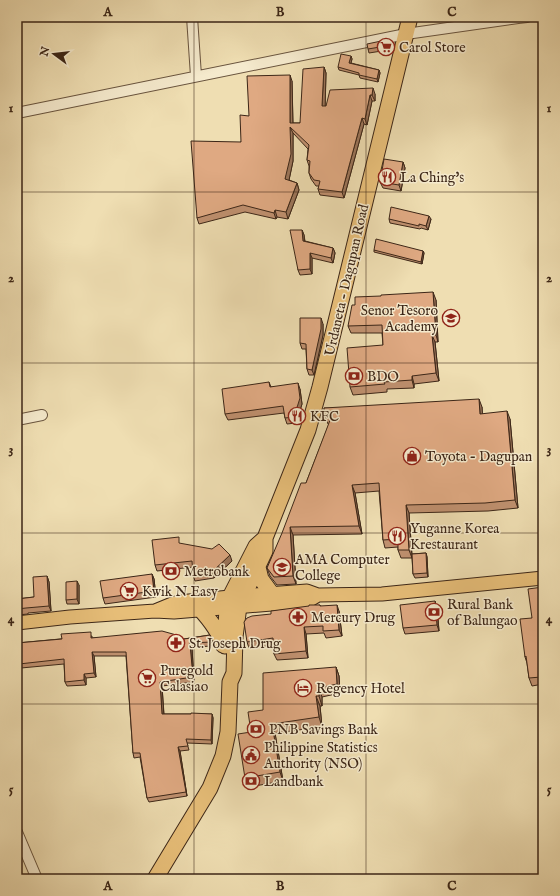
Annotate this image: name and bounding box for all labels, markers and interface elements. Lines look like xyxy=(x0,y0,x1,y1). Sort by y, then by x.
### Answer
text: A xyxy=(103,4,114,21)
text: B xyxy=(276,4,285,21)
text: C xyxy=(447,4,457,21)
north arrow xyxy=(34,34,74,74)
supermarket icon: Carol Store xyxy=(376,37,396,57)
place label: Carol Store xyxy=(399,39,466,57)
text: N xyxy=(37,45,53,59)
text: 1 xyxy=(9,100,14,117)
text: 1 xyxy=(547,100,552,117)
restaurant icon: La Ching's xyxy=(377,167,397,187)
place label: La Ching's xyxy=(400,169,464,187)
street label: Urdaneta - Dagupan Road xyxy=(321,202,373,358)
text: 2 xyxy=(8,270,14,287)
text: 2 xyxy=(546,270,552,287)
place label: Senor Tesoro Academy xyxy=(361,302,438,336)
school or university icon: Senor Tesoro Academy xyxy=(441,308,461,328)
bank icon: BDO xyxy=(344,366,364,386)
place label: BDO xyxy=(367,368,399,386)
restaurant icon: KFC xyxy=(287,406,307,426)
place label: KFC xyxy=(310,408,339,426)
text: 3 xyxy=(9,441,14,458)
text: 3 xyxy=(547,441,552,458)
shop icon: Toyota - Dagupan xyxy=(402,446,422,466)
place label: Toyota - Dagupan xyxy=(425,448,533,466)
place label: Yuganne Korea Krestaurant xyxy=(410,520,500,554)
restaurant icon: Yuganne Korea Krestaurant xyxy=(387,526,407,546)
place label: AMA Computer College xyxy=(294,551,390,585)
school or university icon: AMA Computer College xyxy=(272,557,292,577)
bank icon: Metrobank xyxy=(161,561,181,581)
place label: Metrobank xyxy=(184,563,250,581)
supermarket icon: Kwik N Easy xyxy=(119,581,139,601)
place label: Kwik N Easy xyxy=(142,583,218,601)
place label: Rural Bank of Balungao xyxy=(447,596,518,630)
bank icon: Rural Bank of Balungao xyxy=(424,602,444,622)
pharmacy icon: Mercury Drug xyxy=(288,607,308,627)
place label: Mercury Drug xyxy=(311,609,396,627)
text: 4 xyxy=(8,611,15,628)
text: 4 xyxy=(546,611,553,628)
pharmacy icon: St. Joseph Drug xyxy=(166,633,186,653)
place label: St. Joseph Drug xyxy=(189,635,281,653)
place label: Puregold Calasiao xyxy=(160,662,214,696)
supermarket icon: Puregold Calasiao xyxy=(137,668,157,688)
hotel icon: Regency Hotel xyxy=(293,678,313,698)
place label: Regency Hotel xyxy=(316,680,405,698)
bank icon: PNB Savings Bank xyxy=(246,719,266,739)
place label: PNB Savings Bank xyxy=(269,721,378,739)
place label: Philippine Statistics Authority (NSO) xyxy=(263,739,378,773)
public building icon: Philippine Statistics Authority (NSO) xyxy=(241,745,261,765)
bank icon: Landbank xyxy=(241,771,261,791)
place label: Landbank xyxy=(264,773,324,791)
text: 5 xyxy=(9,781,14,798)
text: 5 xyxy=(547,781,552,798)
text: A xyxy=(103,878,114,895)
text: B xyxy=(276,878,285,895)
text: C xyxy=(447,878,457,895)

